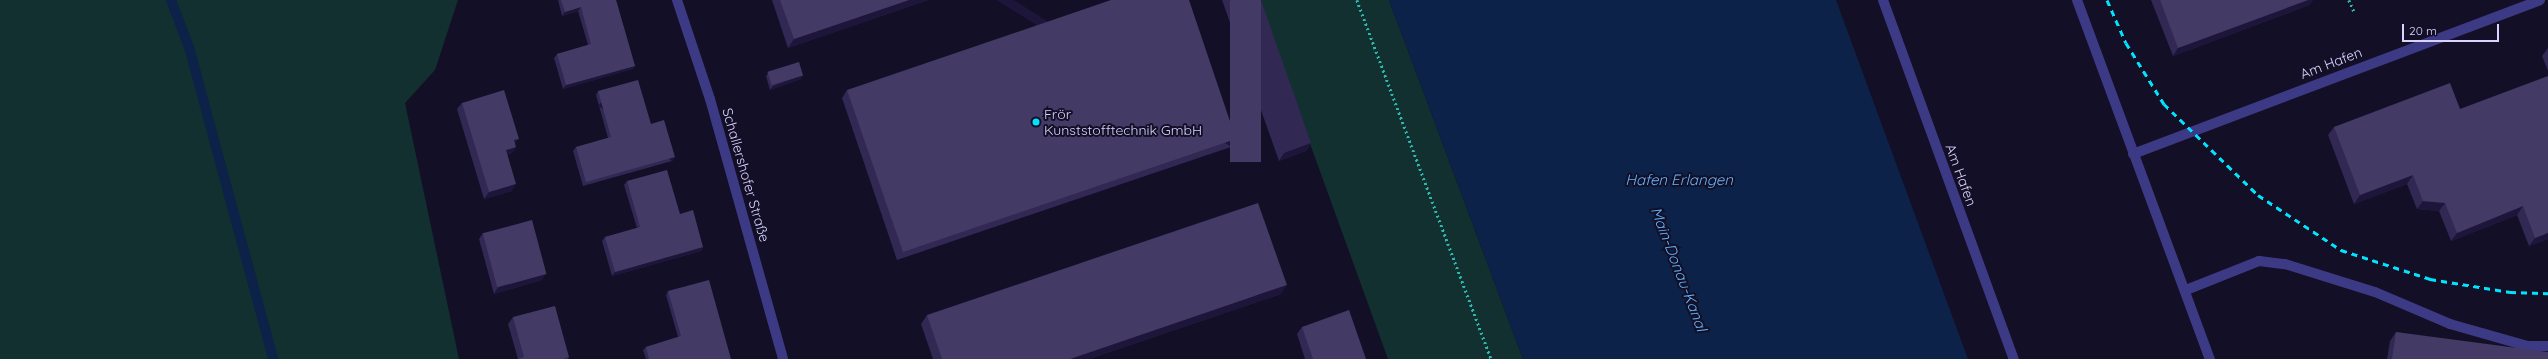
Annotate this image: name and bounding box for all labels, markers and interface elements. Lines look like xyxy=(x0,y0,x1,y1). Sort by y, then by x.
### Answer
scale bar xyxy=(2404,16,2501,42)
text: 20 m xyxy=(2409,23,2437,38)
street label: Am Hafen xyxy=(2298,44,2364,82)
street label: Schallershofer Straße xyxy=(719,106,773,244)
place label: Frör Kunststofftechnik GmbH xyxy=(1044,106,1202,138)
marker: Frör Kunststofftechnik GmbH xyxy=(1031,117,1041,127)
street label: Am Hafen xyxy=(1942,142,1980,208)
water label: Hafen Erlangen xyxy=(1625,171,1733,189)
water label: Main-Donau-Kanal xyxy=(1647,204,1711,334)

